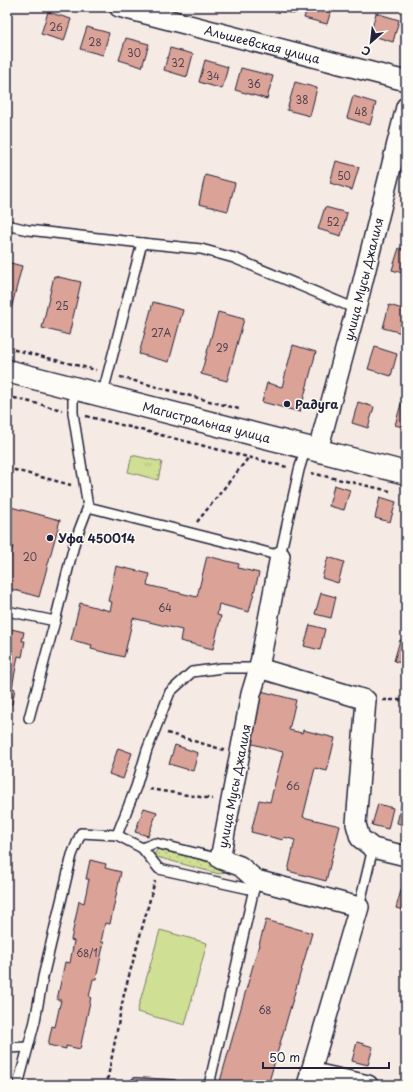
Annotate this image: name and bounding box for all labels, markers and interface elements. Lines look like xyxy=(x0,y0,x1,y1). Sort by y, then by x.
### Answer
house number: 26 xyxy=(49,19,63,34)
street label: Альшеевская улица xyxy=(203,20,323,68)
north arrow xyxy=(351,22,391,62)
house number: 28 xyxy=(88,34,102,49)
text: С xyxy=(358,42,374,61)
house number: 30 xyxy=(127,45,141,60)
house number: 32 xyxy=(171,55,185,70)
house number: 34 xyxy=(206,68,220,83)
house number: 36 xyxy=(247,76,261,91)
house number: 38 xyxy=(296,92,308,107)
house number: 48 xyxy=(355,104,367,119)
house number: 50 xyxy=(337,168,351,183)
house number: 52 xyxy=(326,214,340,229)
street label: улица Мусы Джалиля xyxy=(339,215,387,342)
house number: 25 xyxy=(55,298,69,313)
house number: 27А xyxy=(151,325,171,340)
house number: 29 xyxy=(216,340,229,355)
place label: Радуга xyxy=(295,395,338,413)
street label: Магистральная улица xyxy=(141,397,273,447)
marker: Радуга xyxy=(282,399,292,409)
place label: Уфа 450014 xyxy=(58,529,135,547)
marker: Уфа 450014 xyxy=(45,533,55,543)
house number: 20 xyxy=(23,549,37,564)
house number: 64 xyxy=(158,600,172,615)
street label: улица Мусы Джалиля xyxy=(213,722,255,850)
house number: 66 xyxy=(286,778,300,793)
house number: 68/1 xyxy=(76,945,98,960)
house number: 68 xyxy=(258,1002,272,1017)
scale bar xyxy=(263,1044,389,1070)
text: 50 m xyxy=(269,1048,300,1066)

